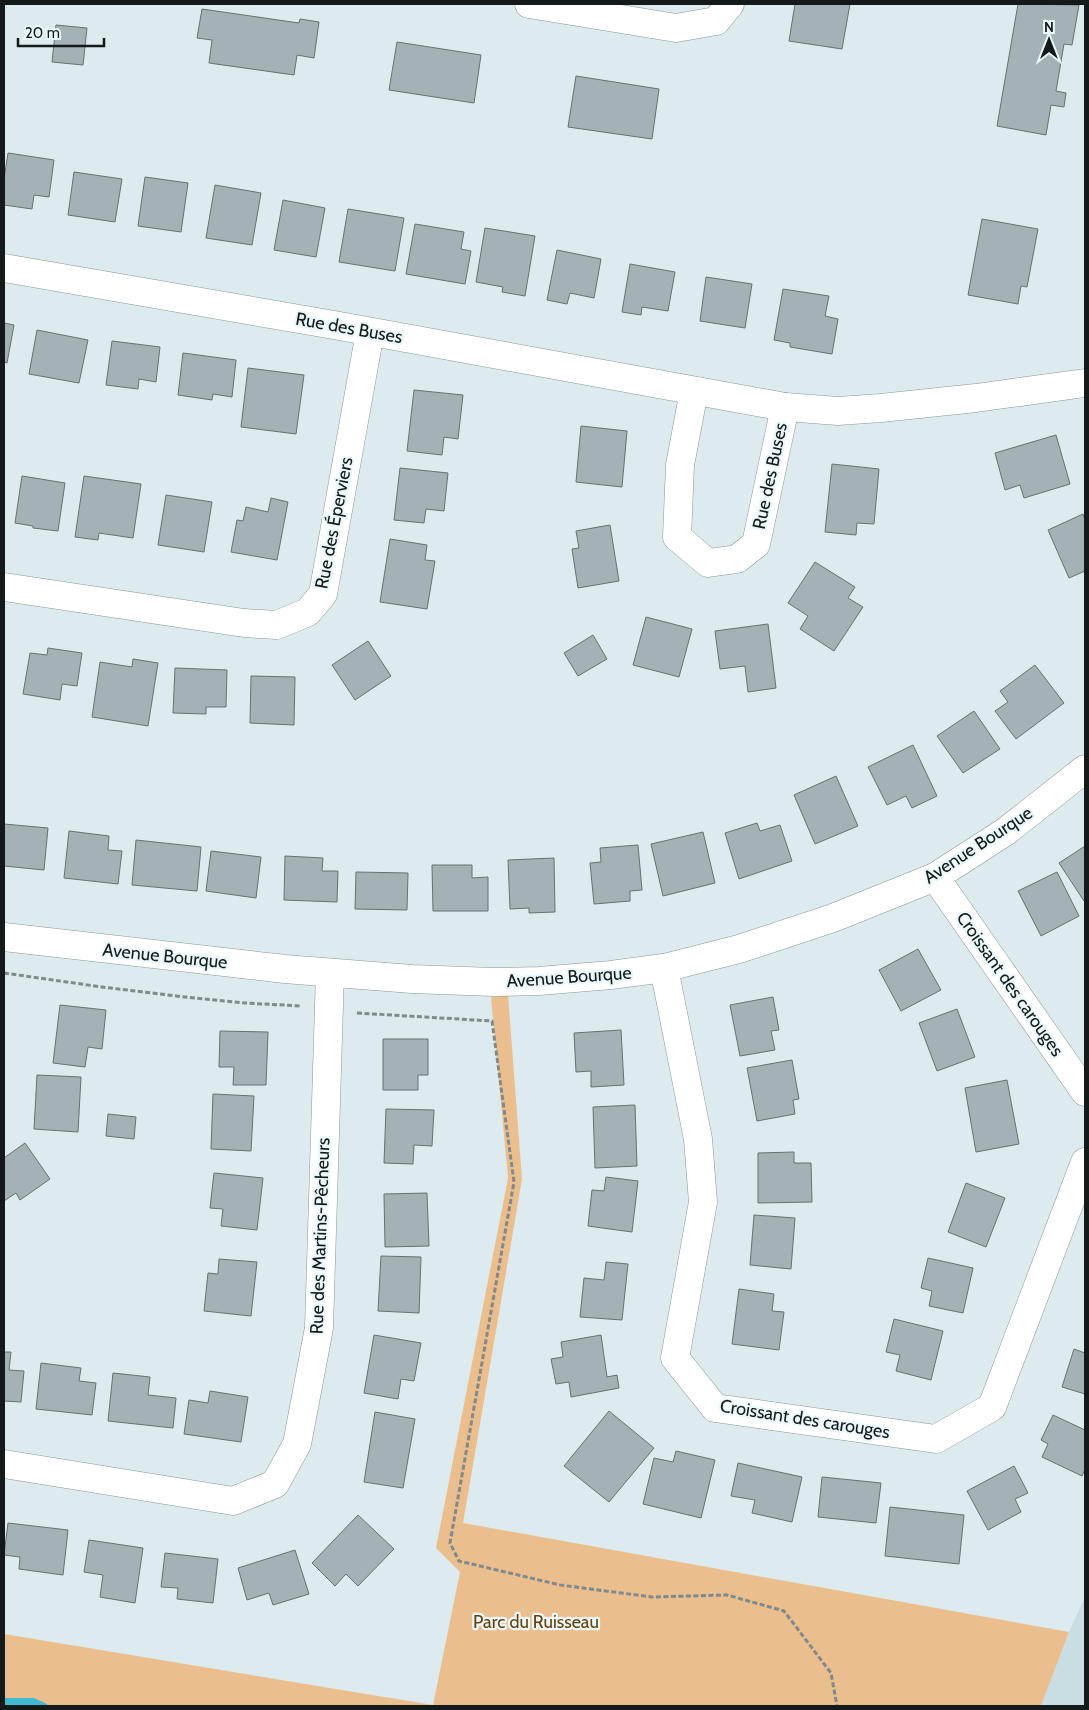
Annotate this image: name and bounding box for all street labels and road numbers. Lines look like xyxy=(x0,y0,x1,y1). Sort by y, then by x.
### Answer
street label: Rue des Buses xyxy=(294,308,404,348)
street label: Rue des Buses xyxy=(748,421,792,531)
street label: Rue des Éperviers xyxy=(310,455,358,591)
street label: Avenue Bourque xyxy=(919,802,1037,888)
street label: Croissant des carouges xyxy=(952,907,1068,1061)
street label: Avenue Bourque xyxy=(102,939,228,973)
street label: Avenue Bourque xyxy=(506,962,632,992)
street label: Rue des Martins-Pêcheurs xyxy=(306,1137,334,1335)
street label: Croissant des carouges xyxy=(719,1395,891,1443)

